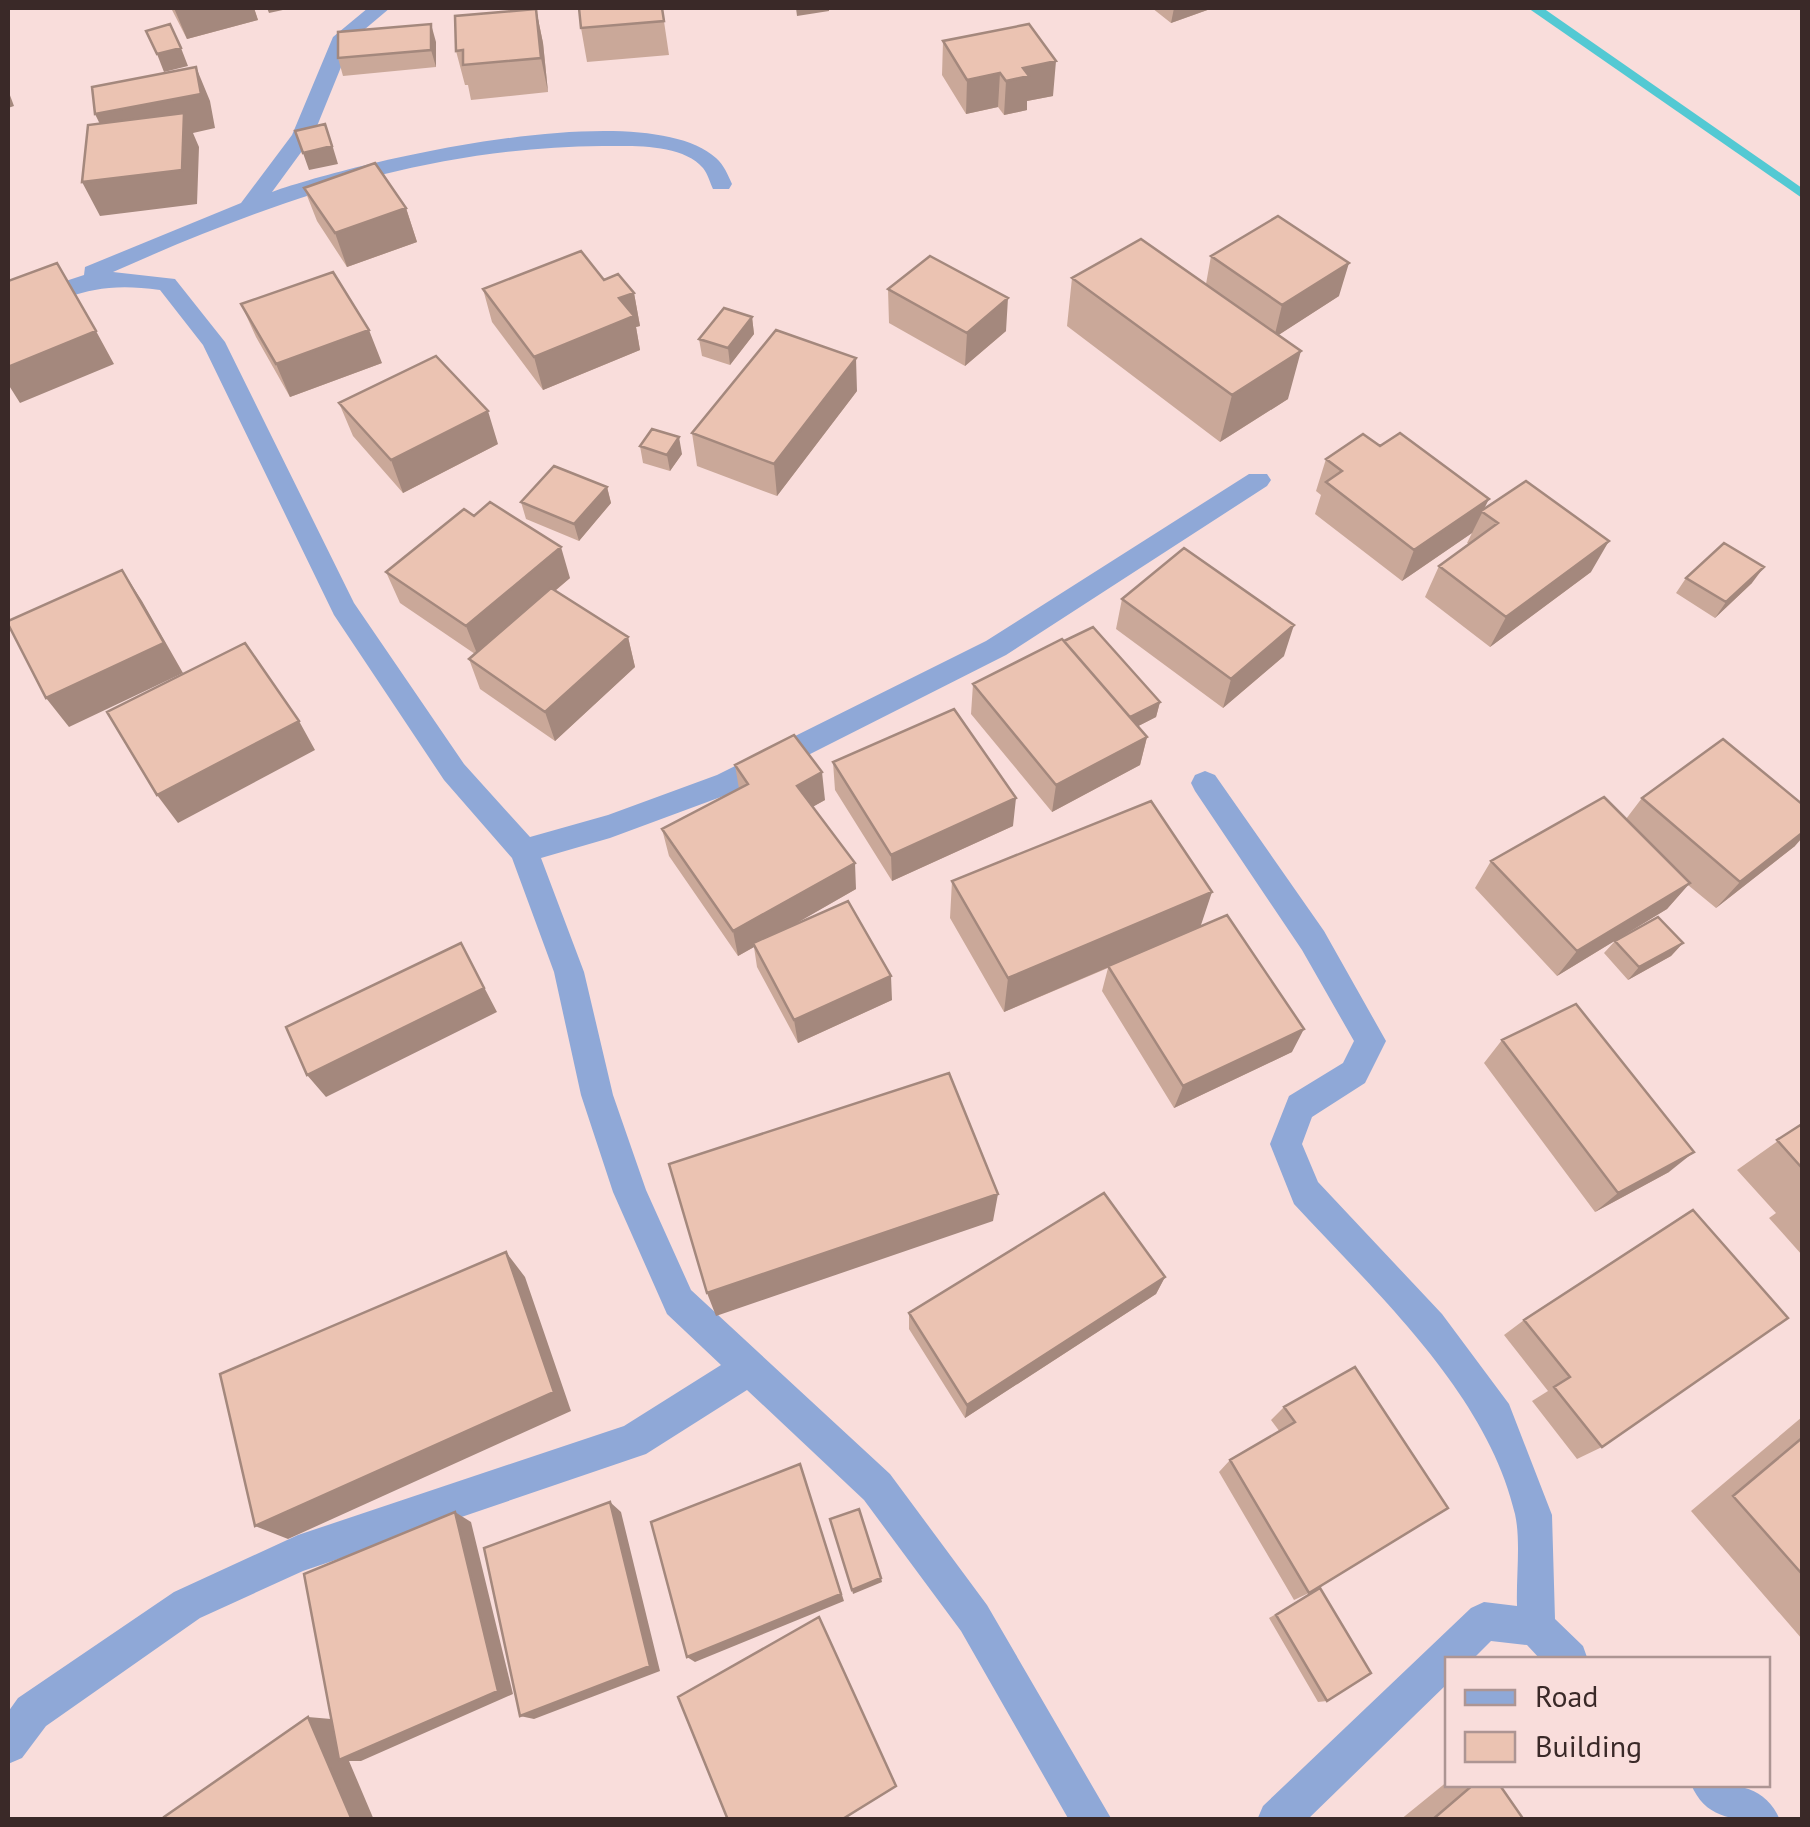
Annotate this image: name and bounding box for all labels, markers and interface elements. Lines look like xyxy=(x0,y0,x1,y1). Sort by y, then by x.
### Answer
legend xyxy=(1445,1657,1770,1787)
text: Road xyxy=(1535,1676,1599,1715)
text: Building xyxy=(1535,1726,1642,1765)

